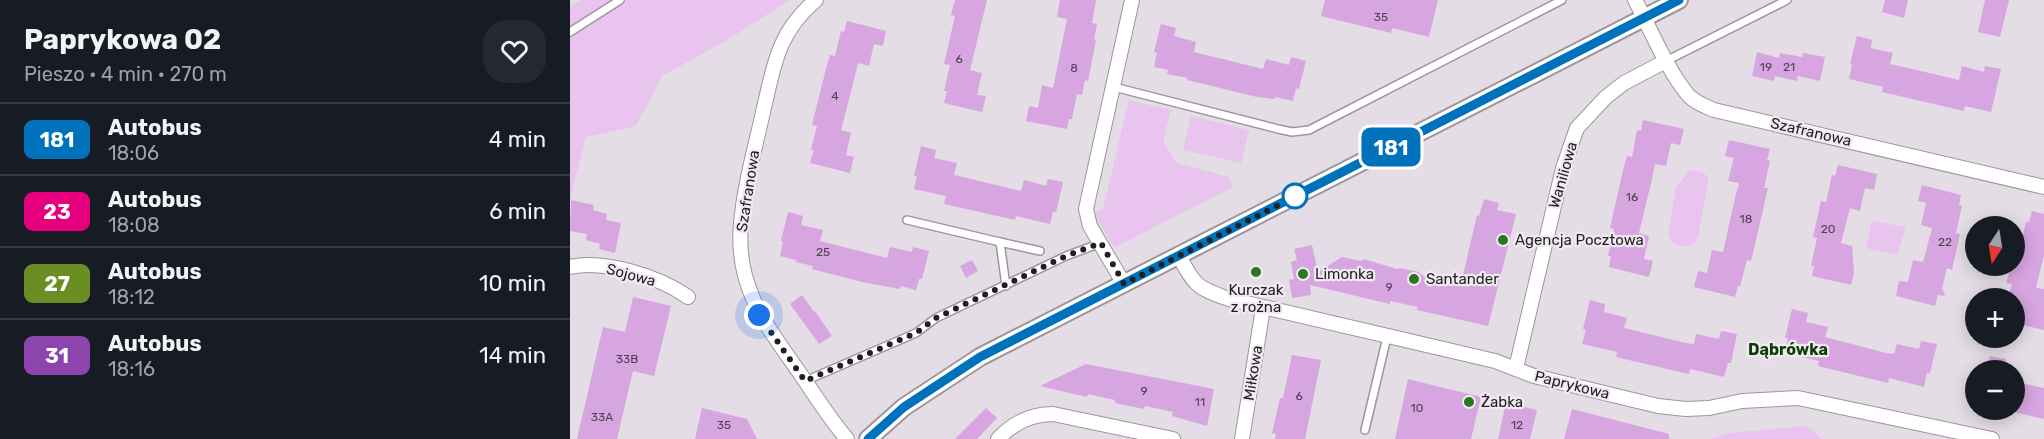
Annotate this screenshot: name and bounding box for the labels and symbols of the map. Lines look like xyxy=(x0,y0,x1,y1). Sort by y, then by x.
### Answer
house number: 35 xyxy=(1374,10,1388,24)
house number: 6 xyxy=(955,52,963,66)
house number: 19 xyxy=(1760,60,1772,74)
house number: 21 xyxy=(1783,60,1795,74)
house number: 8 xyxy=(1070,61,1078,75)
house number: 4 xyxy=(831,89,839,103)
street label: Szafranowa xyxy=(1769,114,1853,150)
line badge: 181 xyxy=(1356,128,1426,166)
street label: Waniliowa xyxy=(1545,140,1581,210)
street label: Szafranowa xyxy=(733,149,763,233)
unlabelled marker xyxy=(1282,183,1308,209)
house number: 16 xyxy=(1626,190,1638,204)
house number: 18 xyxy=(1740,212,1752,226)
north arrow xyxy=(1965,216,2025,276)
house number: 20 xyxy=(1821,222,1835,236)
place label: Agencja Pocztowa xyxy=(1515,231,1644,249)
marker: Agencja Pocztowa xyxy=(1496,233,1510,247)
house number: 22 xyxy=(1938,235,1952,249)
house number: 25 xyxy=(816,245,830,259)
street label: Sojowa xyxy=(604,260,658,290)
marker: Kurczak z rożna xyxy=(1249,265,1263,279)
place label: Limonka xyxy=(1315,265,1374,283)
marker: Limonka xyxy=(1296,267,1310,281)
place label: Santander xyxy=(1426,270,1499,288)
marker: Santander xyxy=(1407,272,1421,286)
house number: 9 xyxy=(1385,280,1393,294)
place label: Kurczak z rożna xyxy=(1228,281,1284,316)
your location xyxy=(744,300,774,330)
district label: Dąbrówka xyxy=(1748,340,1828,359)
street label: Miłkowa xyxy=(1240,344,1266,402)
house number: 33B xyxy=(616,352,638,366)
street label: Paprykowa xyxy=(1533,367,1611,403)
house number: 9 xyxy=(1140,384,1148,398)
house number: 6 xyxy=(1295,389,1303,403)
place label: Żabka xyxy=(1481,393,1523,411)
house number: 11 xyxy=(1195,395,1205,409)
marker: Żabka xyxy=(1462,395,1476,409)
house number: 10 xyxy=(1411,401,1423,415)
house number: 33A xyxy=(591,410,613,424)
house number: 35 xyxy=(717,418,731,432)
house number: 12 xyxy=(1511,418,1523,432)

